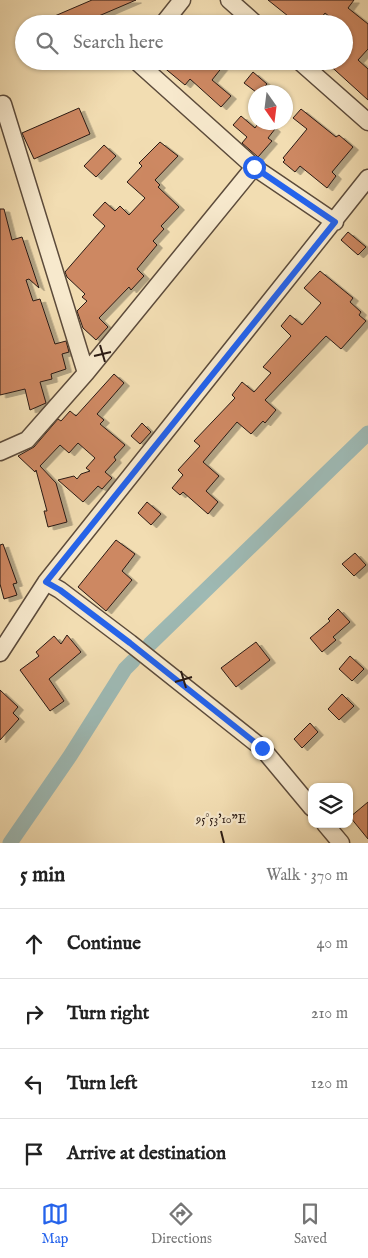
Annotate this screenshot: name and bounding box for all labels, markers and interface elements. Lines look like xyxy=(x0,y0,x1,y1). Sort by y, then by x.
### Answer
search box xyxy=(15,15,353,70)
icon: search xyxy=(33,29,61,57)
text: Search here xyxy=(73,31,164,55)
north arrow xyxy=(248,85,293,130)
route start xyxy=(243,156,266,179)
route end xyxy=(251,737,274,760)
map controls xyxy=(308,783,353,828)
button: layers xyxy=(308,783,353,828)
text: 95°53'10"E xyxy=(195,812,246,827)
text: 5 min xyxy=(20,862,65,889)
text: Walk · 370 m xyxy=(266,866,348,886)
icon: ahead xyxy=(20,930,48,958)
text: Continue xyxy=(67,932,141,956)
text: 40 m xyxy=(316,934,348,954)
icon: right xyxy=(20,1000,48,1028)
text: Turn right xyxy=(67,1002,149,1026)
text: 210 m xyxy=(311,1004,348,1024)
icon: left xyxy=(20,1070,48,1098)
text: Turn left xyxy=(67,1072,138,1096)
text: 120 m xyxy=(311,1074,348,1094)
icon: arrive xyxy=(20,1140,48,1168)
text: Arrive at destination xyxy=(67,1142,226,1166)
tab: Map xyxy=(41,1200,69,1248)
tab: Directions xyxy=(151,1200,212,1248)
tab: Saved xyxy=(294,1200,327,1248)

